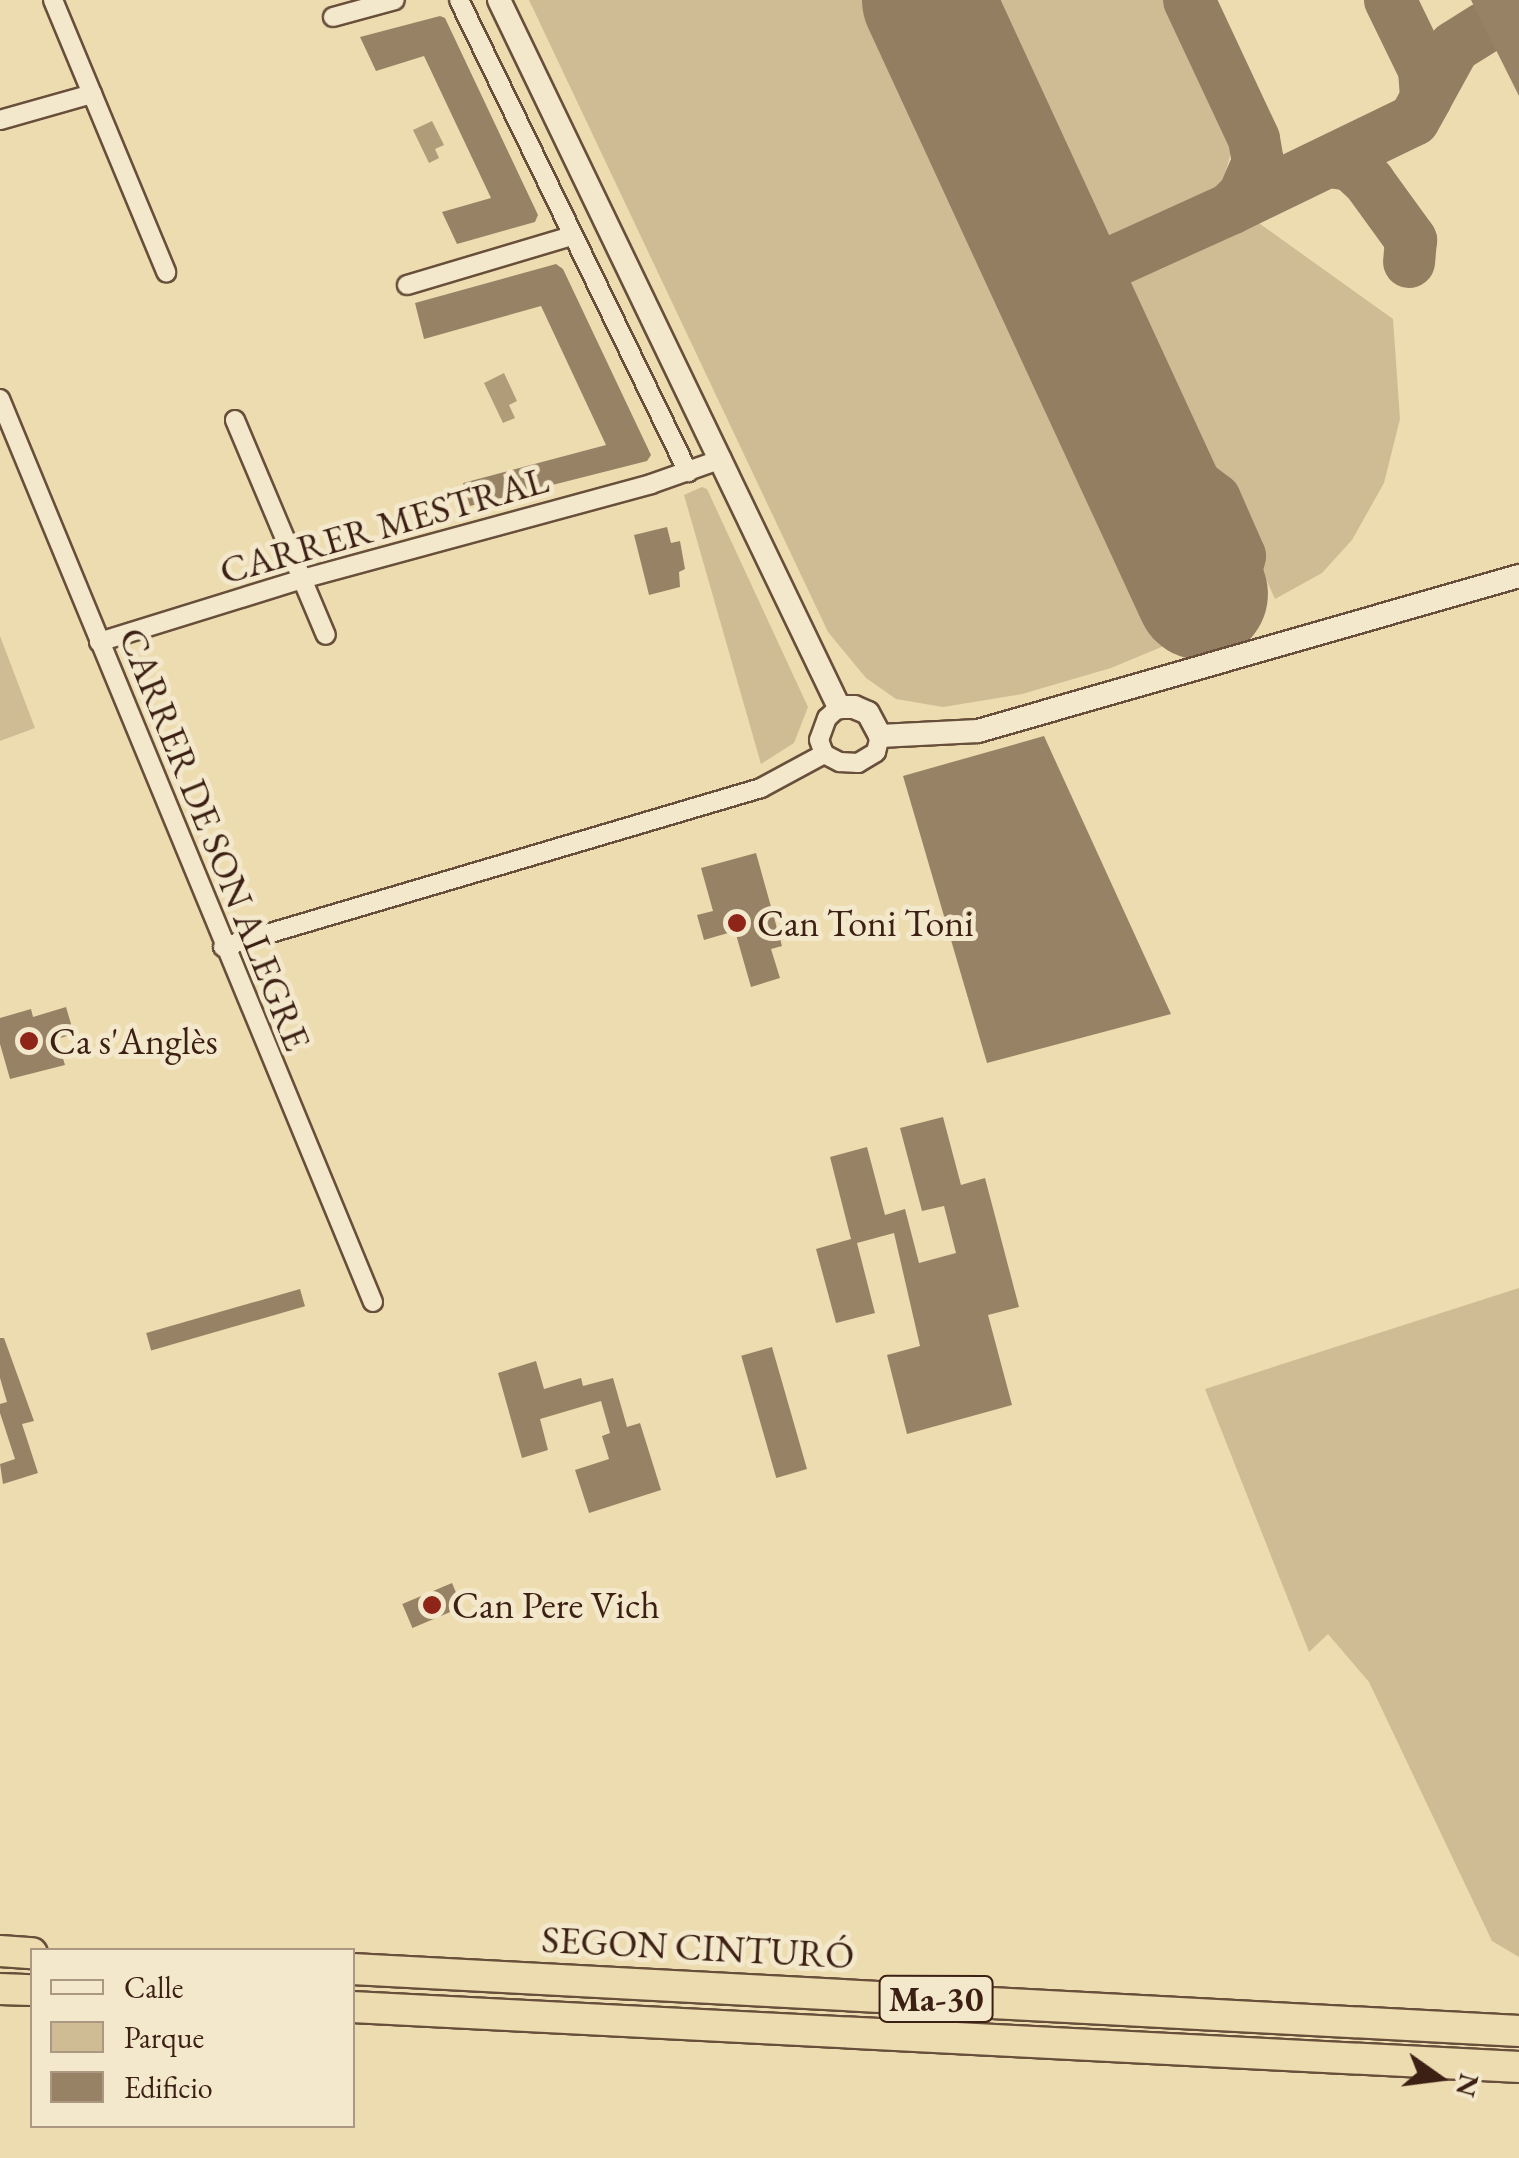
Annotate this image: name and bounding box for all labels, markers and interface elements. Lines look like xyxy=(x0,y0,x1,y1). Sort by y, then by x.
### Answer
street label: CARRER MESTRAL xyxy=(215,456,553,594)
street label: CARRER DE SON ALEGRE xyxy=(109,621,321,1057)
place label: Can Toni Toni xyxy=(757,900,974,946)
marker: Can Toni Toni xyxy=(726,912,748,934)
place label: Ca s'Anglès xyxy=(49,1018,218,1064)
marker: Ca s'Anglès xyxy=(18,1030,40,1052)
place label: Can Pere Vich xyxy=(452,1582,660,1628)
marker: Can Pere Vich xyxy=(421,1594,443,1616)
street label: SEGON CINTURÓ xyxy=(540,1916,856,1978)
legend xyxy=(30,1948,355,2128)
text: Calle xyxy=(124,1968,183,2007)
road number: Ma-30 xyxy=(878,1969,994,2029)
text: Parque xyxy=(124,2018,204,2057)
north arrow xyxy=(1389,2028,1489,2128)
text: Edificio xyxy=(124,2068,213,2107)
text: N xyxy=(1448,2070,1488,2101)

